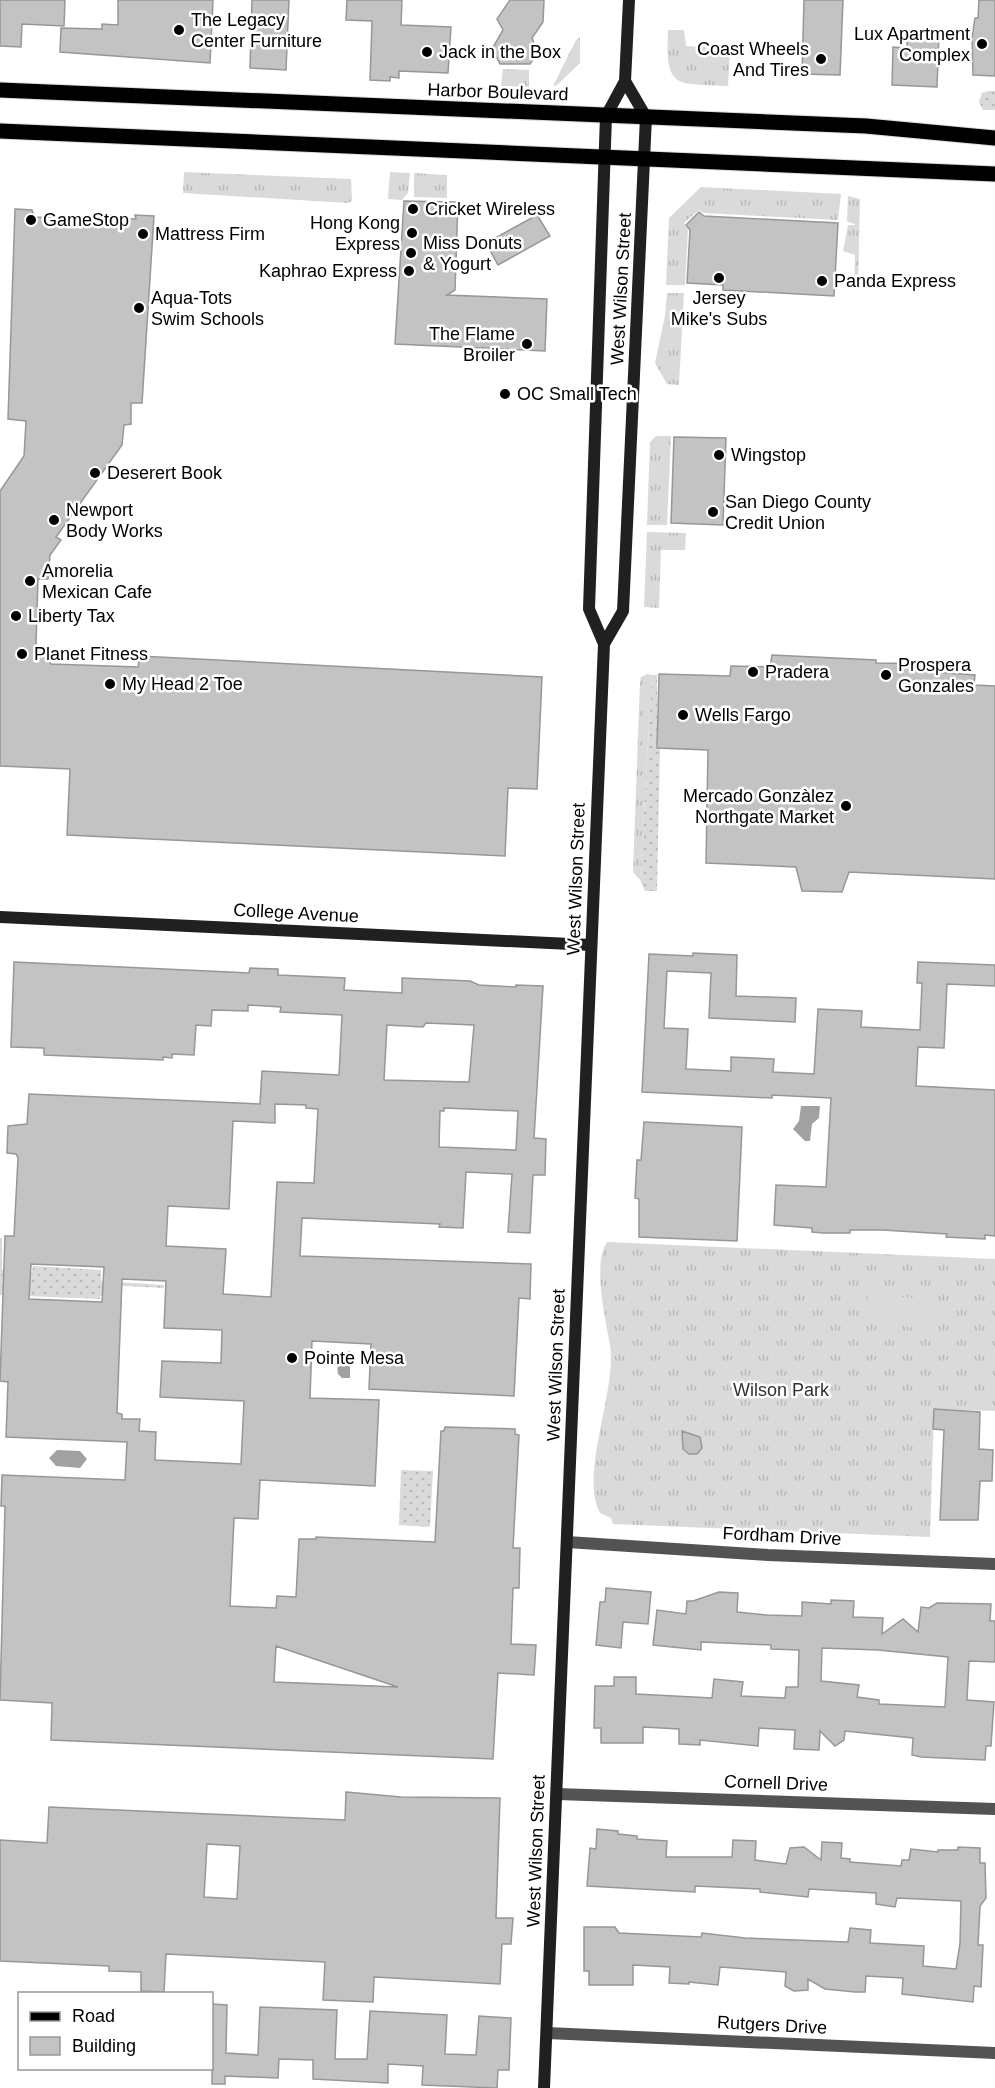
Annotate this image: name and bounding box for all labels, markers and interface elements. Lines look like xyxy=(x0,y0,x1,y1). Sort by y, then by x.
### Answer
place label: The Legacy Center Furniture xyxy=(191,10,322,51)
marker: The Legacy Center Furniture xyxy=(172,23,186,37)
place label: Lux Apartment Complex xyxy=(854,24,970,65)
marker: Lux Apartment Complex xyxy=(975,37,989,51)
place label: Coast Wheels And Tires xyxy=(697,39,809,80)
place label: Jack in the Box xyxy=(439,42,561,62)
marker: Jack in the Box xyxy=(420,45,434,59)
marker: Coast Wheels And Tires xyxy=(814,52,828,66)
street label: Harbor Boulevard xyxy=(427,80,569,104)
place label: Cricket Wireless xyxy=(425,199,555,219)
marker: Cricket Wireless xyxy=(406,202,420,216)
place label: GameStop xyxy=(43,210,129,230)
street label: West Wilson Street xyxy=(607,212,635,366)
marker: GameStop xyxy=(24,213,38,227)
place label: Hong Kong Express xyxy=(310,213,400,254)
place label: Mattress Firm xyxy=(155,224,265,244)
marker: Hong Kong Express xyxy=(405,226,419,240)
marker: Mattress Firm xyxy=(136,227,150,241)
place label: Miss Donuts & Yogurt xyxy=(423,233,522,274)
marker: Miss Donuts & Yogurt xyxy=(404,246,418,260)
place label: Kaphrao Express xyxy=(259,261,397,281)
marker: Kaphrao Express xyxy=(402,264,416,278)
marker: Jersey Mike's Subs xyxy=(712,271,726,285)
place label: Panda Express xyxy=(834,271,956,291)
marker: Panda Express xyxy=(815,274,829,288)
place label: Aqua-Tots Swim Schools xyxy=(151,288,264,329)
place label: Jersey Mike's Subs xyxy=(671,288,767,329)
marker: Aqua-Tots Swim Schools xyxy=(132,301,146,315)
place label: The Flame Broiler xyxy=(429,324,515,365)
marker: The Flame Broiler xyxy=(520,337,534,351)
place label: OC Small Tech xyxy=(517,384,637,404)
marker: OC Small Tech xyxy=(498,387,512,401)
place label: Wingstop xyxy=(731,445,806,465)
marker: Wingstop xyxy=(712,448,726,462)
place label: Deserert Book xyxy=(107,463,223,483)
marker: Deserert Book xyxy=(88,466,102,480)
place label: San Diego County Credit Union xyxy=(725,492,871,533)
place label: Newport Body Works xyxy=(66,500,163,541)
marker: San Diego County Credit Union xyxy=(706,505,720,519)
marker: Newport Body Works xyxy=(47,513,61,527)
place label: Amorelia Mexican Cafe xyxy=(42,561,152,602)
marker: Amorelia Mexican Cafe xyxy=(23,574,37,588)
place label: Liberty Tax xyxy=(28,606,115,626)
marker: Liberty Tax xyxy=(9,609,23,623)
place label: Planet Fitness xyxy=(34,644,148,664)
marker: Planet Fitness xyxy=(15,647,29,661)
place label: Prospera Gonzales xyxy=(898,655,974,696)
place label: Pradera xyxy=(765,662,830,682)
marker: Pradera xyxy=(746,665,760,679)
marker: Prospera Gonzales xyxy=(879,668,893,682)
place label: My Head 2 Toe xyxy=(122,674,243,694)
marker: My Head 2 Toe xyxy=(103,677,117,691)
place label: Wells Fargo xyxy=(695,705,791,725)
marker: Wells Fargo xyxy=(676,708,690,722)
place label: Mercado Gonzàlez Northgate Market xyxy=(683,786,834,827)
marker: Mercado Gonzàlez Northgate Market xyxy=(839,799,853,813)
street label: West Wilson Street xyxy=(563,802,589,956)
street label: College Avenue xyxy=(233,900,359,926)
street label: West Wilson Street xyxy=(543,1288,569,1442)
place label: Pointe Mesa xyxy=(304,1348,405,1368)
marker: Pointe Mesa xyxy=(285,1351,299,1365)
park label: Wilson Park xyxy=(733,1380,830,1400)
street label: Fordham Drive xyxy=(722,1523,842,1549)
street label: Cornell Drive xyxy=(724,1771,828,1795)
street label: West Wilson Street xyxy=(523,1774,549,1928)
legend xyxy=(18,1992,213,2070)
text: Road xyxy=(72,2006,115,2026)
street label: Rutgers Drive xyxy=(717,2012,827,2038)
text: Building xyxy=(72,2036,136,2056)

